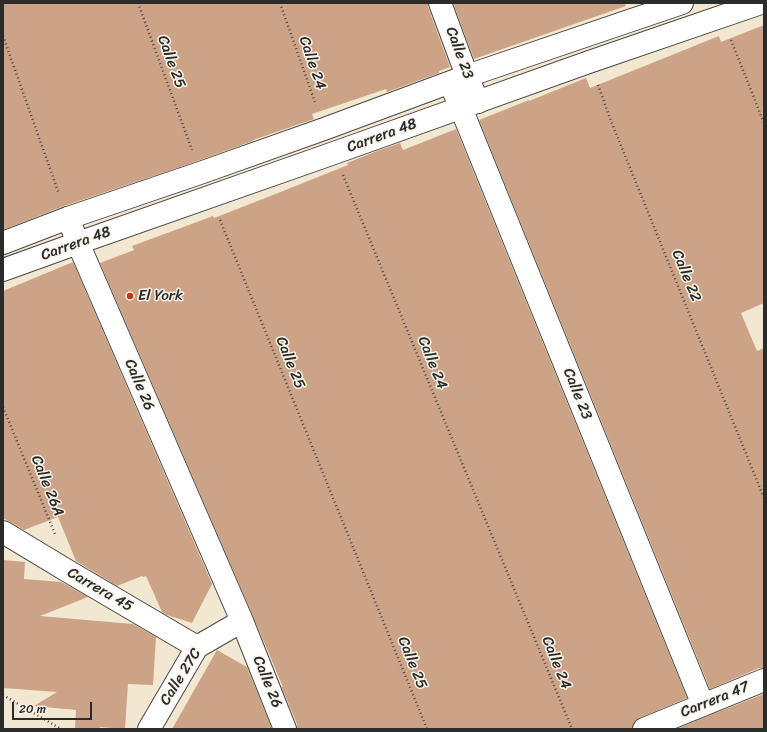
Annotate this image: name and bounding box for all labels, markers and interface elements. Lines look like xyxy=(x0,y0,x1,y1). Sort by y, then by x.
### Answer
street label: Calle 23 xyxy=(441,25,477,81)
street label: Calle 25 xyxy=(153,33,189,91)
street label: Calle 24 xyxy=(295,34,329,92)
street label: Carrera 48 xyxy=(345,115,419,157)
street label: Carrera 48 xyxy=(39,223,113,265)
street label: Calle 22 xyxy=(667,247,705,305)
place label: El York xyxy=(138,287,183,305)
marker: El York xyxy=(125,291,135,301)
street label: Calle 25 xyxy=(271,334,309,392)
street label: Calle 24 xyxy=(413,334,451,392)
street label: Calle 26 xyxy=(120,357,158,413)
street label: Calle 23 xyxy=(559,366,595,422)
street label: Calle 26A xyxy=(27,453,67,519)
street label: Carrera 45 xyxy=(64,564,136,616)
street label: Calle 25 xyxy=(393,634,431,692)
street label: Calle 24 xyxy=(537,634,575,692)
street label: Calle 27C xyxy=(157,645,205,709)
street label: Calle 26 xyxy=(248,653,286,711)
street label: Carrera 47 xyxy=(678,678,752,722)
scale bar xyxy=(14,694,94,720)
text: 20 m xyxy=(19,698,46,720)

